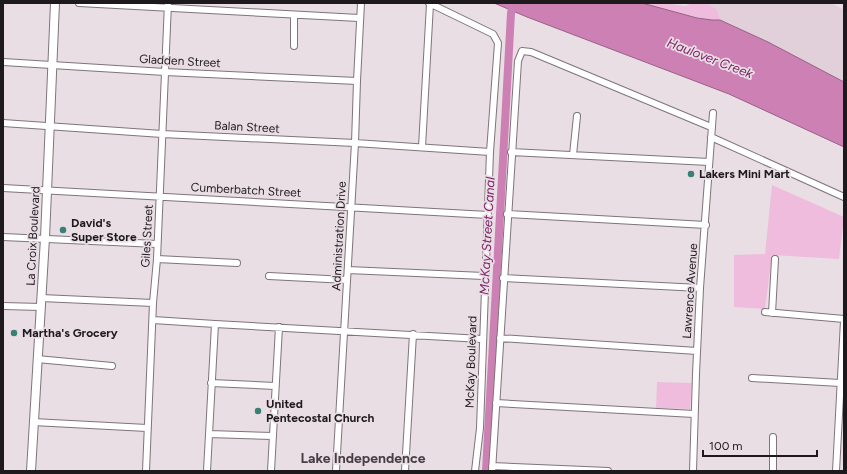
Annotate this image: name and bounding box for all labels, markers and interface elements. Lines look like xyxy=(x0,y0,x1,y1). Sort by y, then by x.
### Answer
water label: Haulover Creek xyxy=(665,35,756,81)
street label: Gladden Street xyxy=(139,52,222,70)
street label: Balan Street xyxy=(214,118,281,136)
place label: Lakers Mini Mart xyxy=(699,167,790,181)
marker: Lakers Mini Mart xyxy=(686,169,696,179)
water label: McKay Street Canal xyxy=(476,176,498,295)
street label: Cumberbatch Street xyxy=(190,180,302,200)
street label: Administration Drive xyxy=(329,180,349,291)
street label: La Croix Boulevard xyxy=(23,186,43,286)
street label: Giles Street xyxy=(138,204,156,268)
place label: David's Super Store xyxy=(71,216,137,244)
marker: David's Super Store xyxy=(58,225,68,235)
street label: Lawrence Avenue xyxy=(680,242,700,339)
street label: McKay Boulevard xyxy=(462,316,480,408)
place label: Martha's Grocery xyxy=(22,326,118,340)
marker: Martha's Grocery xyxy=(9,328,19,338)
place label: United Pentecostal Church xyxy=(266,397,374,425)
marker: United Pentecostal Church xyxy=(253,406,263,416)
scale bar xyxy=(703,432,817,458)
text: 100 m xyxy=(709,439,743,453)
district label: Lake Independence xyxy=(301,450,426,467)

